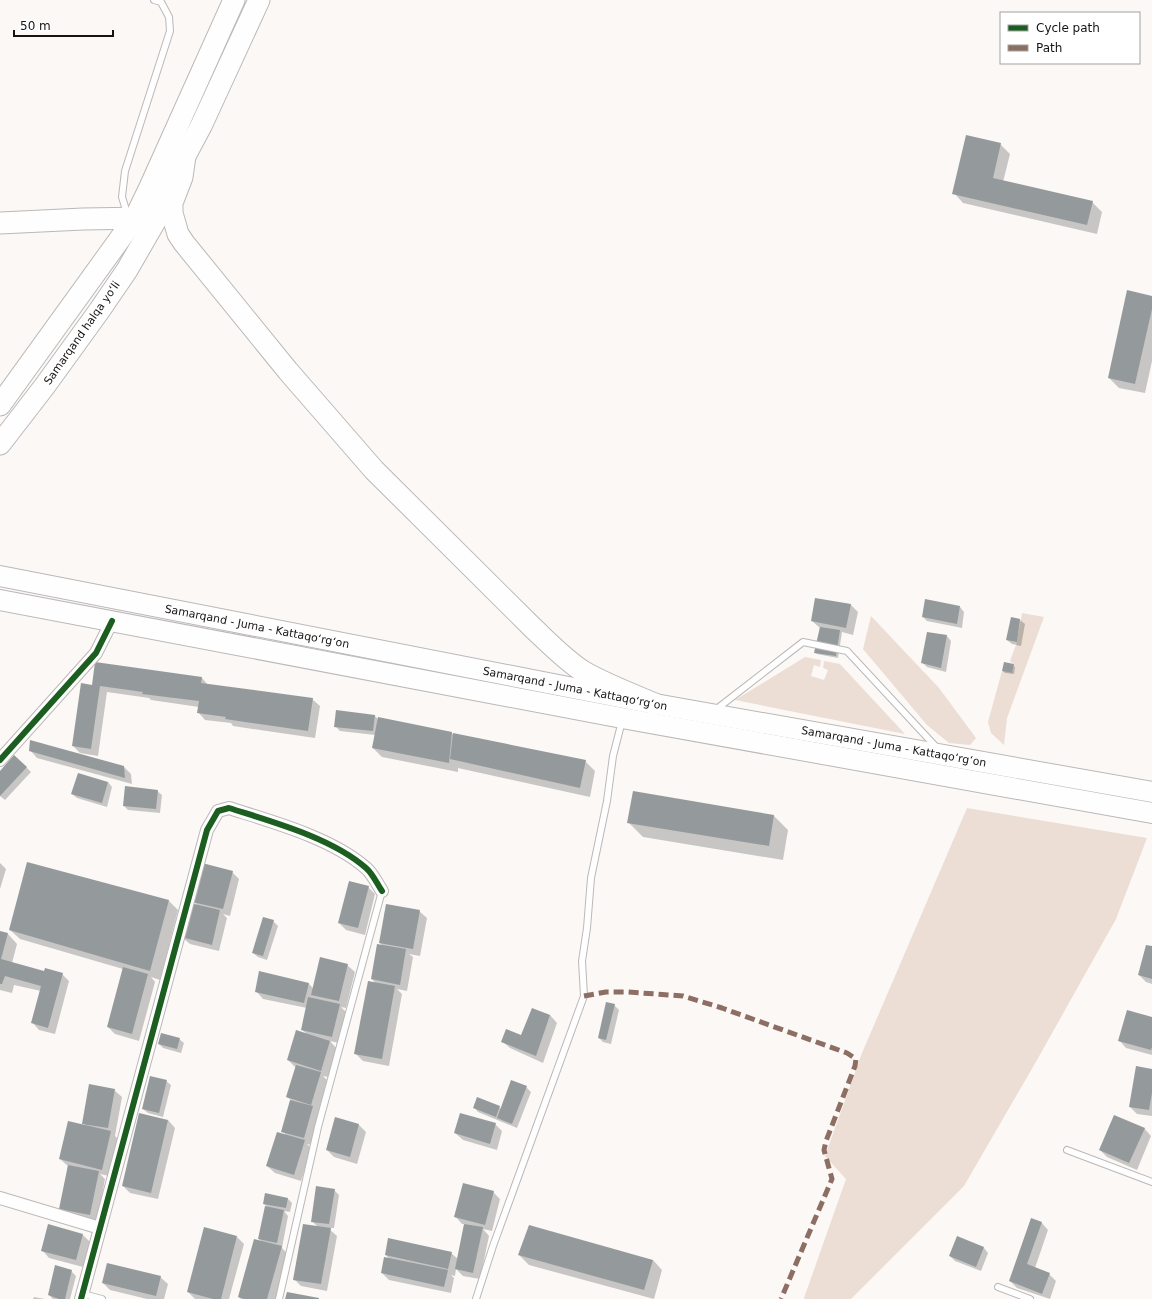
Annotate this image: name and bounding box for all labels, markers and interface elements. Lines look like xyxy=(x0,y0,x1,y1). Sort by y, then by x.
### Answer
scale bar xyxy=(14,12,113,38)
legend xyxy=(1000,12,1140,64)
text: 50 m xyxy=(20,19,51,33)
text: Cycle path xyxy=(1036,21,1100,35)
text: Path xyxy=(1036,41,1062,55)
street label: Samarqand halqa yoʻli xyxy=(41,279,123,387)
street label: Samarqand - Juma - Kattaqo‘rg‘on xyxy=(164,602,351,651)
street label: Samarqand - Juma - Kattaqo‘rg‘on xyxy=(482,664,669,713)
street label: Samarqand - Juma - Kattaqo‘rg‘on xyxy=(800,724,988,769)

